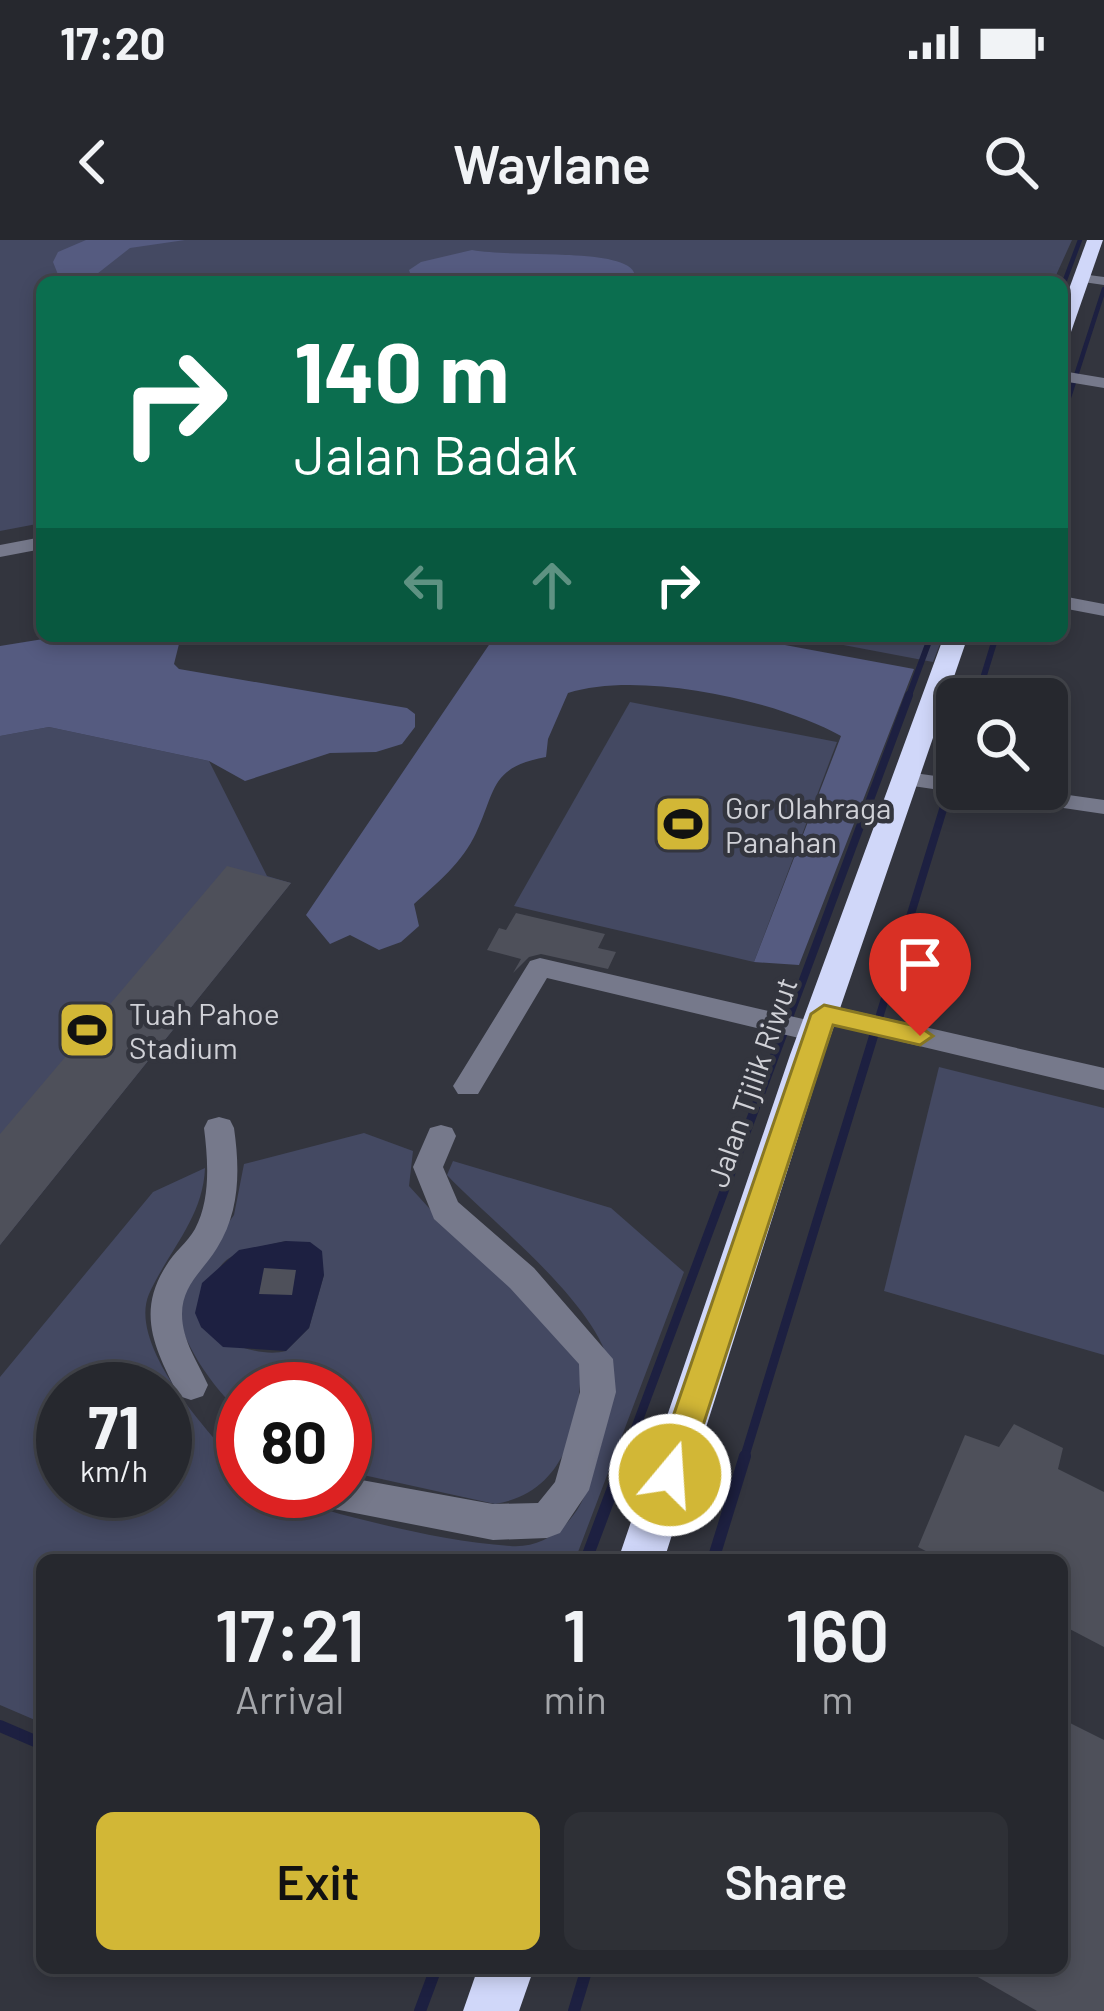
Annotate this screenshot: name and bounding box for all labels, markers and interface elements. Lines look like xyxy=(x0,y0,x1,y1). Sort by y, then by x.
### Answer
text: 17:20 xyxy=(60,15,165,69)
icon: back xyxy=(60,129,126,195)
icon: search xyxy=(978,129,1044,195)
text: Waylane xyxy=(453,130,651,195)
text: 140 m xyxy=(294,319,509,420)
icon: right xyxy=(96,324,252,480)
text: Jalan Badak xyxy=(294,421,578,486)
icon: left xyxy=(393,552,459,618)
icon: ahead xyxy=(519,552,585,618)
icon: right xyxy=(645,552,711,618)
map controls xyxy=(936,678,1068,810)
button: search xyxy=(936,678,1068,810)
place label: Gor Olahraga Panahan xyxy=(725,789,891,859)
sports icon: Gor Olahraga Panahan xyxy=(652,793,714,855)
pin xyxy=(869,913,971,1036)
icon: arrive xyxy=(887,931,953,997)
street label: Jalan Tjilik Riwut xyxy=(698,972,804,1192)
place label: Tuah Pahoe Stadium xyxy=(129,995,280,1065)
sports icon: Tuah Pahoe Stadium xyxy=(56,999,118,1061)
speed limit sign: 80 xyxy=(216,1362,372,1518)
text: 71 xyxy=(88,1389,140,1461)
position arrow xyxy=(607,1412,733,1538)
text: km/h xyxy=(80,1452,148,1488)
text: 17:21 xyxy=(214,1590,365,1676)
text: 1 xyxy=(562,1590,588,1676)
text: 160 xyxy=(785,1590,890,1676)
text: Arrival xyxy=(235,1675,344,1722)
text: min xyxy=(543,1675,607,1722)
text: m xyxy=(821,1675,853,1722)
button: Exit xyxy=(96,1812,540,1950)
button: Share xyxy=(564,1812,1008,1950)

